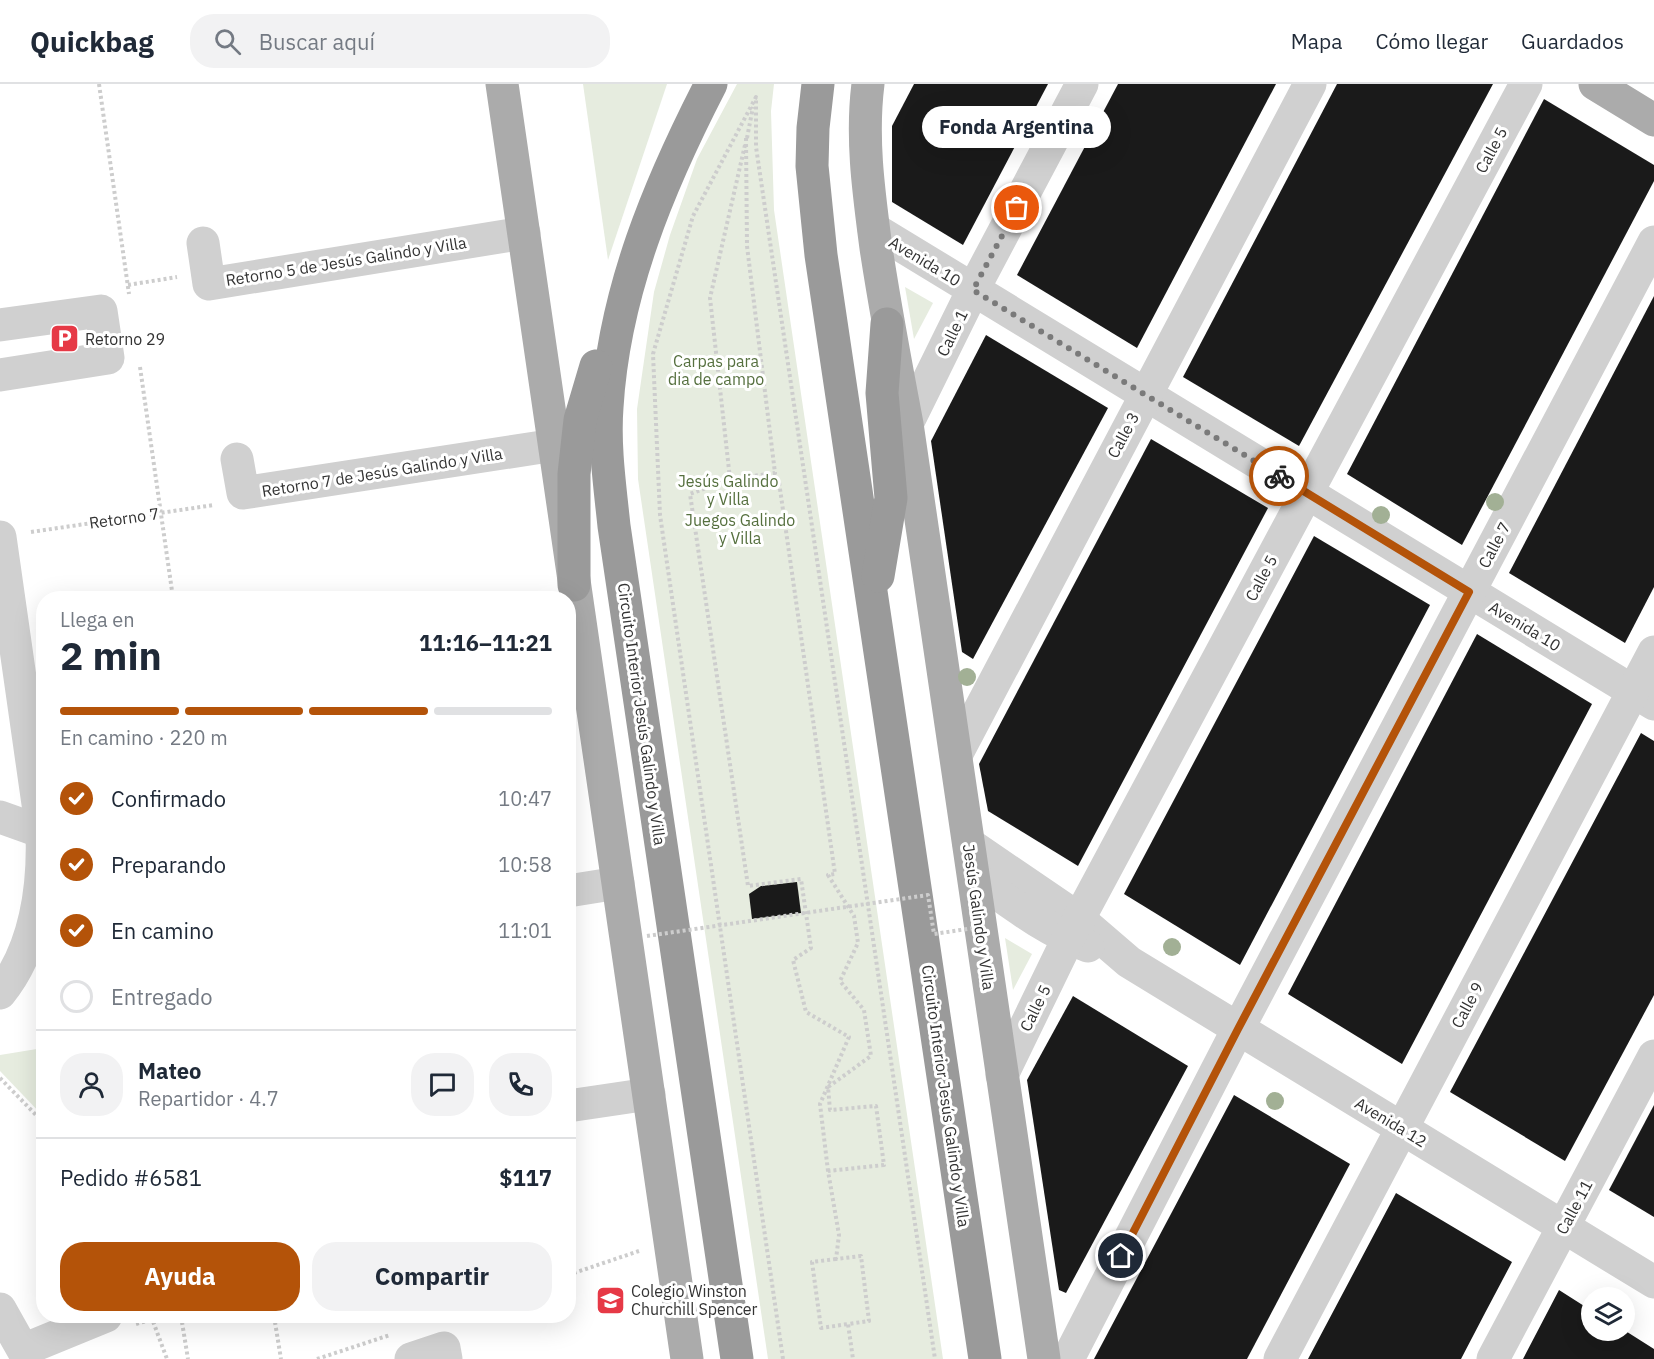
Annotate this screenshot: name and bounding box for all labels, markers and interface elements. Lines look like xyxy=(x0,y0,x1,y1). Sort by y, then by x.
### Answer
search box xyxy=(190,14,610,68)
text: Quickbag xyxy=(30,23,154,60)
icon: search xyxy=(211,25,244,58)
text: Buscar aquí xyxy=(259,27,375,56)
text: Mapa xyxy=(1291,27,1342,55)
text: Cómo llegar xyxy=(1375,27,1488,55)
text: Guardados xyxy=(1521,27,1624,55)
callout: Fonda Argentina xyxy=(922,106,1112,148)
text: Fonda Argentina xyxy=(939,113,1094,140)
street label: Calle 5 xyxy=(1471,124,1511,176)
pin xyxy=(991,182,1042,233)
icon: bag xyxy=(1000,191,1033,224)
street label: Retorno 5 de Jesús Galindo y Villa xyxy=(224,232,468,290)
street label: Avenida 10 xyxy=(885,232,965,290)
street label: Calle 1 xyxy=(932,306,972,360)
parking icon: Retorno 29 xyxy=(48,323,80,355)
place label: Retorno 29 xyxy=(85,329,165,349)
park label: Carpas para dia de campo xyxy=(668,351,764,389)
street label: Calle 3 xyxy=(1103,409,1143,461)
street label: Retorno 7 de Jesús Galindo y Villa xyxy=(260,443,504,501)
courier xyxy=(1249,446,1309,506)
icon: bike xyxy=(1263,460,1296,493)
park label: Jesús Galindo y Villa xyxy=(678,471,778,509)
street label: Retorno 7 xyxy=(88,503,160,533)
park label: Juegos Galindo y Villa xyxy=(685,510,795,548)
street label: Calle 7 xyxy=(1474,519,1514,571)
street label: Calle 5 xyxy=(1241,552,1281,604)
street label: Circuito Interior Jesús Galindo y Villa xyxy=(614,582,670,847)
street label: Avenida 10 xyxy=(1485,597,1565,655)
text: Llega en xyxy=(60,606,135,633)
text: 11:16–11:21 xyxy=(419,628,552,657)
text: 2 min xyxy=(60,630,162,681)
text: En camino · 220 m xyxy=(60,724,228,751)
icon: check xyxy=(60,782,93,815)
text: Confirmado xyxy=(111,784,226,813)
text: 10:47 xyxy=(498,785,552,812)
street label: Jesús Galindo y Villa xyxy=(959,843,999,992)
icon: check xyxy=(60,848,93,881)
text: Preparando xyxy=(111,850,226,879)
text: 10:58 xyxy=(498,851,552,878)
icon: check xyxy=(60,914,93,947)
text: En camino xyxy=(111,916,214,945)
text: 11:01 xyxy=(498,917,552,944)
street label: Circuito Interior Jesús Galindo y Villa xyxy=(918,964,974,1229)
street label: Calle 9 xyxy=(1447,979,1487,1031)
street label: Calle 5 xyxy=(1015,981,1055,1035)
text: Entregado xyxy=(111,982,212,1011)
button: person xyxy=(60,1053,123,1116)
button: chat xyxy=(411,1053,474,1116)
button: phone xyxy=(489,1053,552,1116)
text: Mateo xyxy=(138,1056,202,1085)
text: Repartidor · 4.7 xyxy=(138,1085,279,1112)
street label: Avenida 12 xyxy=(1351,1093,1431,1151)
text: Pedido #6581 xyxy=(60,1163,202,1192)
text: $117 xyxy=(499,1163,552,1192)
street label: Calle 11 xyxy=(1551,1176,1597,1238)
pin xyxy=(1095,1230,1146,1281)
icon: home xyxy=(1104,1239,1137,1272)
button: Ayuda xyxy=(60,1242,300,1311)
button: Compartir xyxy=(312,1242,552,1311)
place label: Colegio Winston Churchill Spencer xyxy=(631,1281,758,1319)
school or university icon: Colegio Winston Churchill Spencer xyxy=(594,1284,626,1316)
map controls xyxy=(1581,1287,1635,1341)
button: layers xyxy=(1581,1287,1635,1341)

